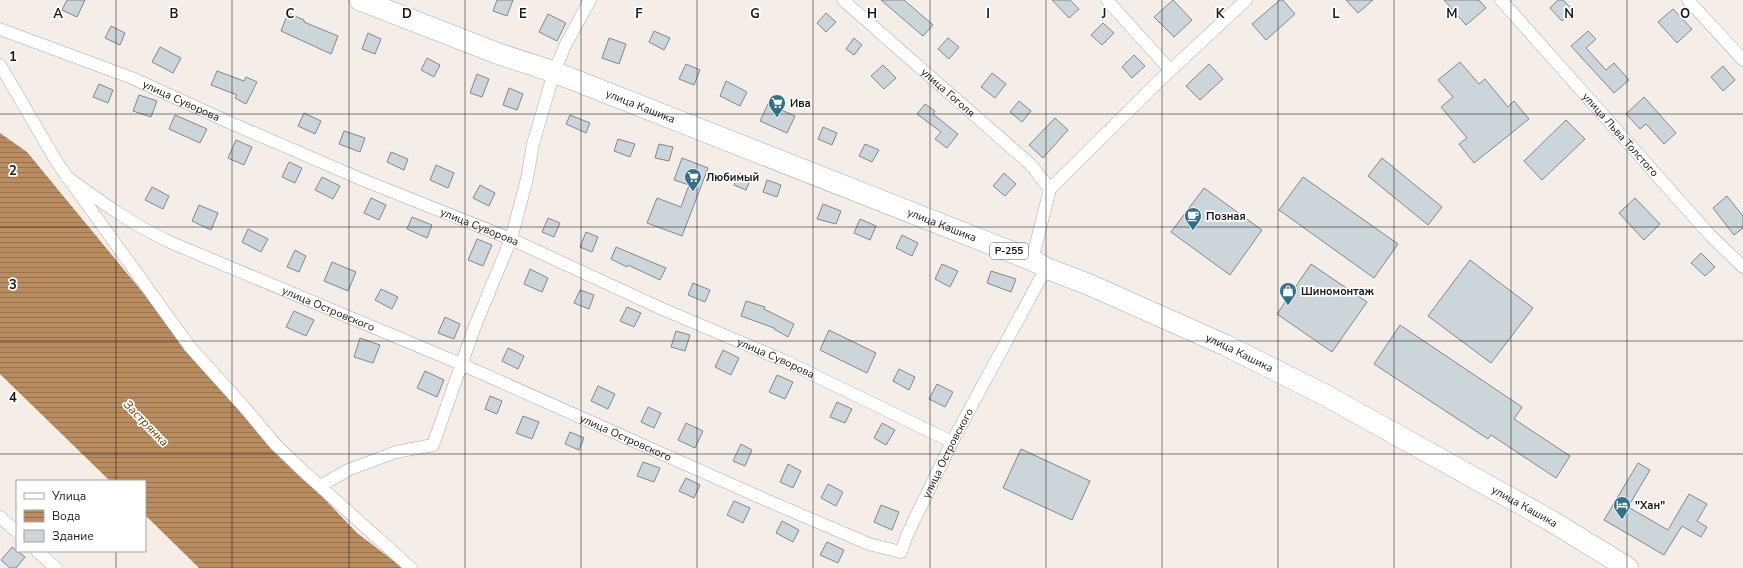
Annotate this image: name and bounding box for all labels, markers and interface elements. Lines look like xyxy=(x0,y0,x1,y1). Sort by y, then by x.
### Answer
text: A xyxy=(53,5,63,23)
text: B xyxy=(170,5,179,23)
text: C xyxy=(286,5,295,23)
text: D xyxy=(402,5,412,23)
text: E xyxy=(519,5,527,23)
text: F xyxy=(635,5,643,23)
text: G xyxy=(750,5,760,23)
text: H xyxy=(867,5,877,23)
text: I xyxy=(986,5,990,23)
text: J xyxy=(1101,5,1106,23)
text: K xyxy=(1216,5,1225,23)
text: L xyxy=(1332,5,1340,23)
text: M xyxy=(1446,5,1458,23)
text: N xyxy=(1564,5,1574,23)
text: O xyxy=(1680,5,1690,23)
text: 1 xyxy=(9,48,17,66)
street label: улица Гоголя xyxy=(918,64,979,120)
street label: улица Суворова xyxy=(140,76,223,125)
street label: улица Кашика xyxy=(604,86,678,126)
street label: улица Льва Толстого xyxy=(1579,89,1662,180)
supermarket icon: Ива xyxy=(767,93,787,118)
place label: Ива xyxy=(790,96,811,111)
text: 2 xyxy=(9,162,17,180)
supermarket icon: Любимый xyxy=(683,167,703,192)
place label: Любимый xyxy=(706,170,759,185)
street label: улица Суворова xyxy=(438,204,522,249)
street label: улица Кашика xyxy=(905,204,979,245)
cafe icon: Позная xyxy=(1183,206,1203,231)
place label: Позная xyxy=(1206,209,1246,224)
road number: Р-255 xyxy=(990,243,1028,259)
text: 3 xyxy=(9,276,17,294)
shop icon: Шиномонтаж xyxy=(1278,281,1298,306)
street label: улица Островского xyxy=(280,283,377,335)
place label: Шиномонтаж xyxy=(1301,284,1375,299)
street label: улица Кашика xyxy=(1203,330,1276,375)
street label: улица Суворова xyxy=(735,334,817,382)
text: 4 xyxy=(9,389,17,407)
water label: Застрянка xyxy=(120,396,172,450)
street label: улица Островского xyxy=(919,405,977,501)
street label: улица Островского xyxy=(577,410,674,465)
legend xyxy=(16,480,146,552)
street label: улица Кашика xyxy=(1489,482,1561,531)
text: Улица xyxy=(51,488,86,504)
hotel icon: "Хан" xyxy=(1612,495,1632,520)
place label: "Хан" xyxy=(1635,498,1665,513)
text: Вода xyxy=(52,508,80,524)
text: Здание xyxy=(52,528,94,544)

